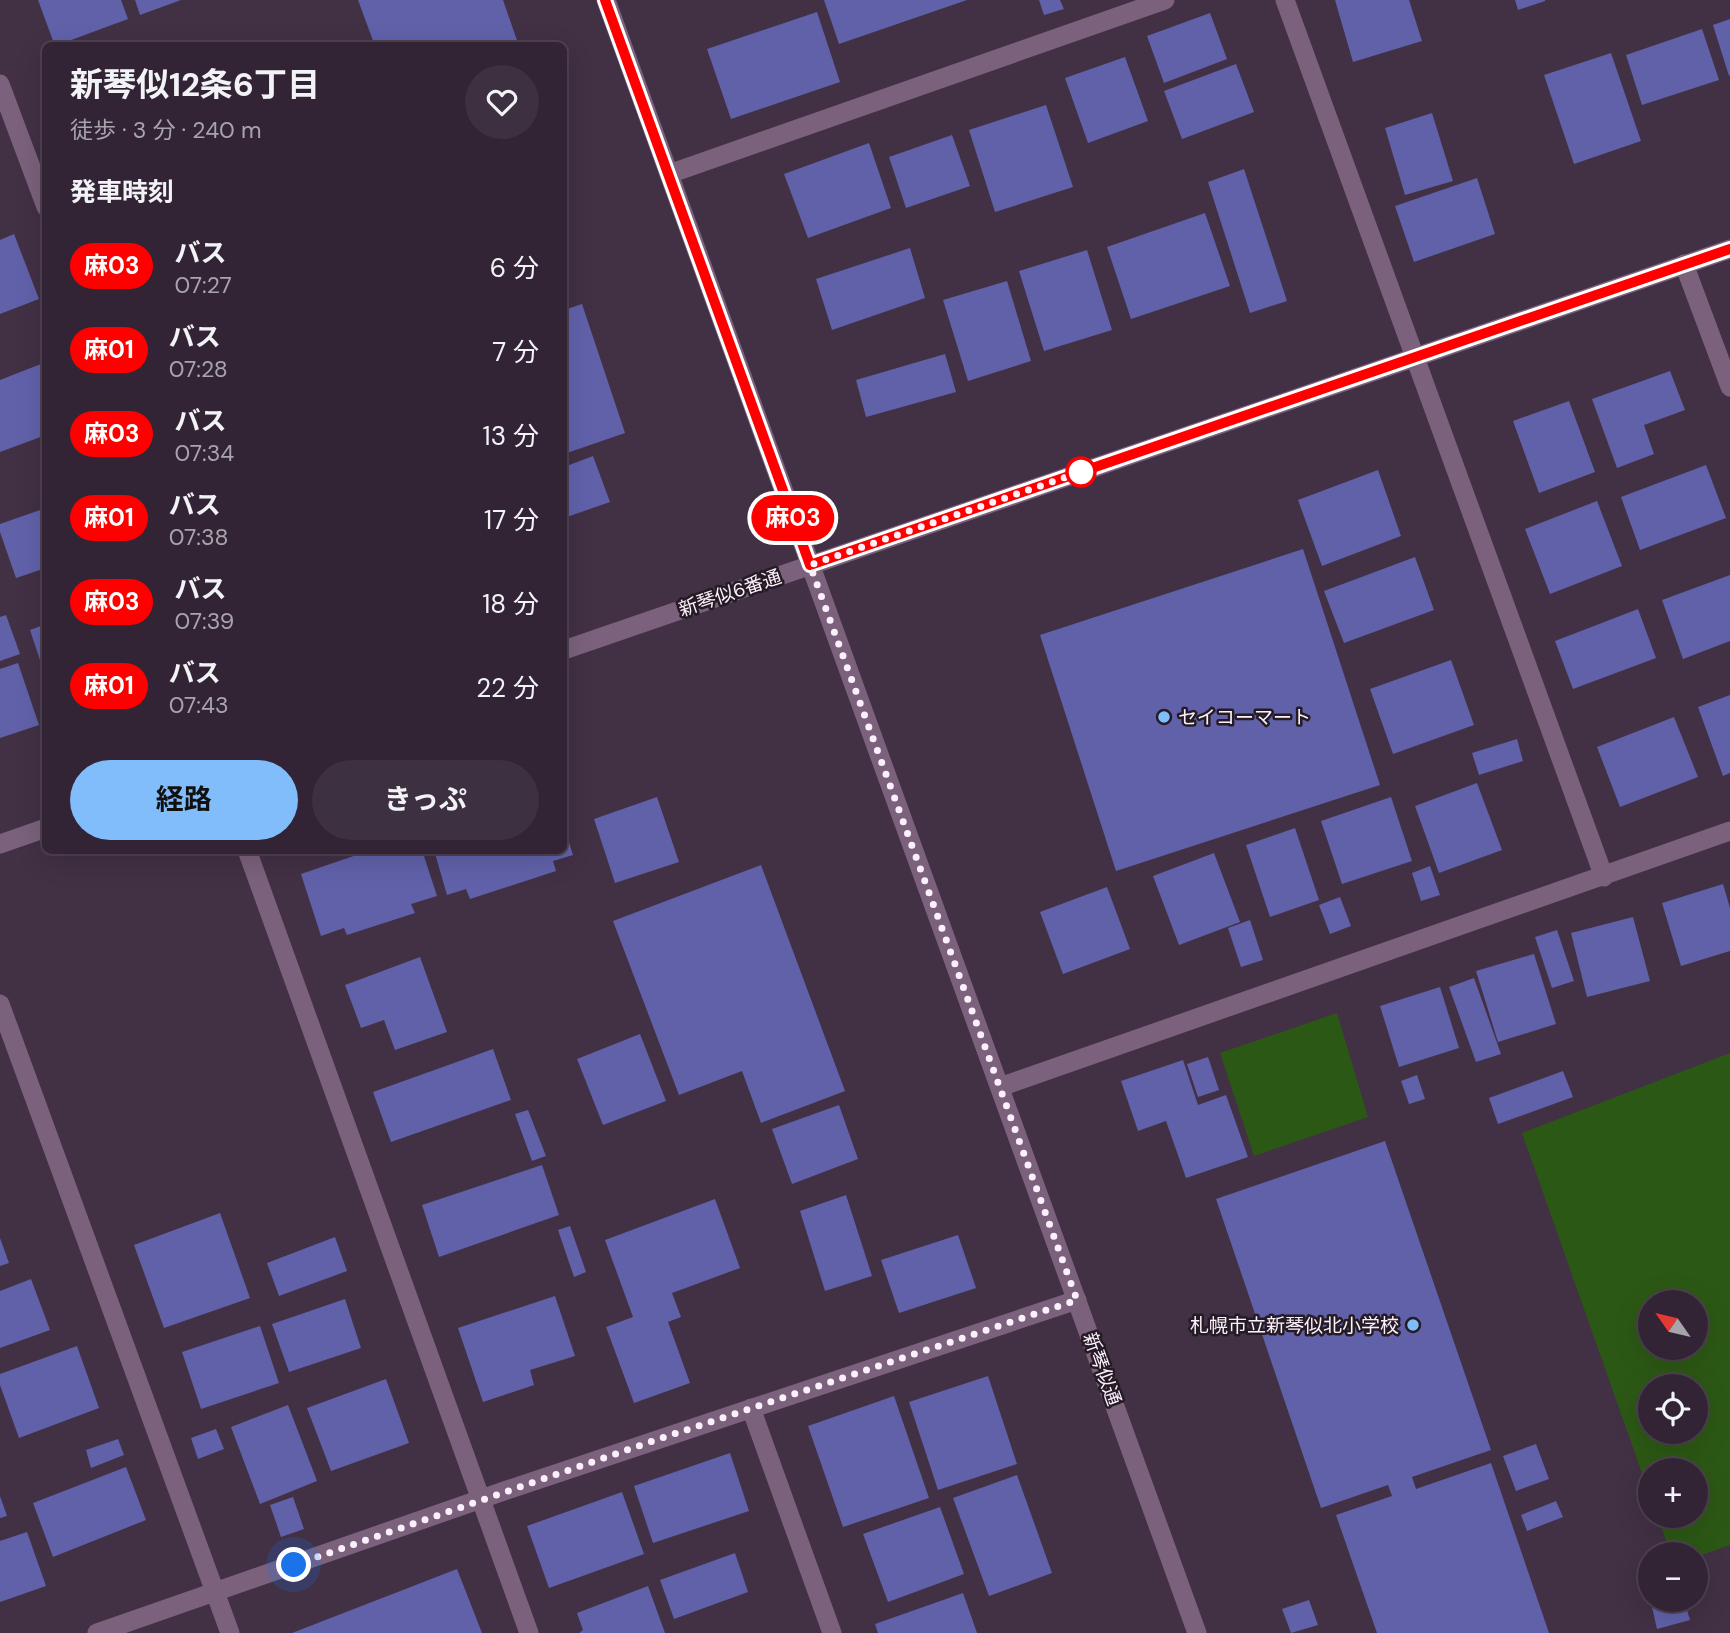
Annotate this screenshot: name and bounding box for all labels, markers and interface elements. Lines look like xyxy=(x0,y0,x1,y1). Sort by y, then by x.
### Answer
text: 新琴似12条6丁目 xyxy=(70,63,320,106)
button: heart xyxy=(465,65,539,139)
text: 徒歩 · 3 分 · 240 m xyxy=(70,115,261,145)
text: 発車時刻 xyxy=(70,175,174,209)
text: バス xyxy=(174,236,226,270)
text: 麻03 xyxy=(84,250,139,281)
text: 6 分 xyxy=(490,251,539,285)
text: 07:27 xyxy=(174,270,232,300)
text: バス xyxy=(169,320,221,354)
text: 麻01 xyxy=(84,334,134,365)
text: 7 分 xyxy=(492,335,539,369)
text: 07:28 xyxy=(169,354,228,384)
text: バス xyxy=(174,404,226,438)
text: 麻03 xyxy=(84,418,139,449)
text: 13 分 xyxy=(483,419,539,453)
text: 07:34 xyxy=(174,438,234,468)
unlabelled marker xyxy=(1066,457,1096,487)
text: バス xyxy=(169,488,221,522)
line badge: 麻03 xyxy=(753,495,833,541)
text: 麻01 xyxy=(84,502,134,533)
text: 麻03 xyxy=(765,502,821,533)
text: 17 分 xyxy=(484,503,539,537)
text: 07:38 xyxy=(169,522,229,552)
street label: 新琴似6番通 xyxy=(675,564,785,622)
text: バス xyxy=(174,572,226,606)
text: 麻03 xyxy=(84,586,139,617)
text: 18 分 xyxy=(482,587,539,621)
text: 07:39 xyxy=(174,606,234,636)
text: バス xyxy=(169,656,221,690)
text: 麻01 xyxy=(84,670,134,701)
text: 22 分 xyxy=(476,671,539,705)
text: 07:43 xyxy=(169,690,229,720)
place label: セイコーマート xyxy=(1178,705,1311,730)
marker: セイコーマート xyxy=(1156,709,1172,725)
button: 経路 xyxy=(70,760,298,840)
button: きっぷ xyxy=(312,760,539,840)
north arrow xyxy=(1638,1290,1708,1360)
map controls xyxy=(1638,1290,1708,1612)
place label: 札幌市立新琴似北小学校 xyxy=(1190,1313,1399,1338)
marker: 札幌市立新琴似北小学校 xyxy=(1405,1317,1421,1333)
street label: 新琴似通 xyxy=(1077,1329,1127,1409)
button: locate xyxy=(1638,1374,1708,1444)
button: + xyxy=(1638,1458,1708,1528)
button: − xyxy=(1638,1542,1708,1612)
your location xyxy=(276,1547,311,1582)

